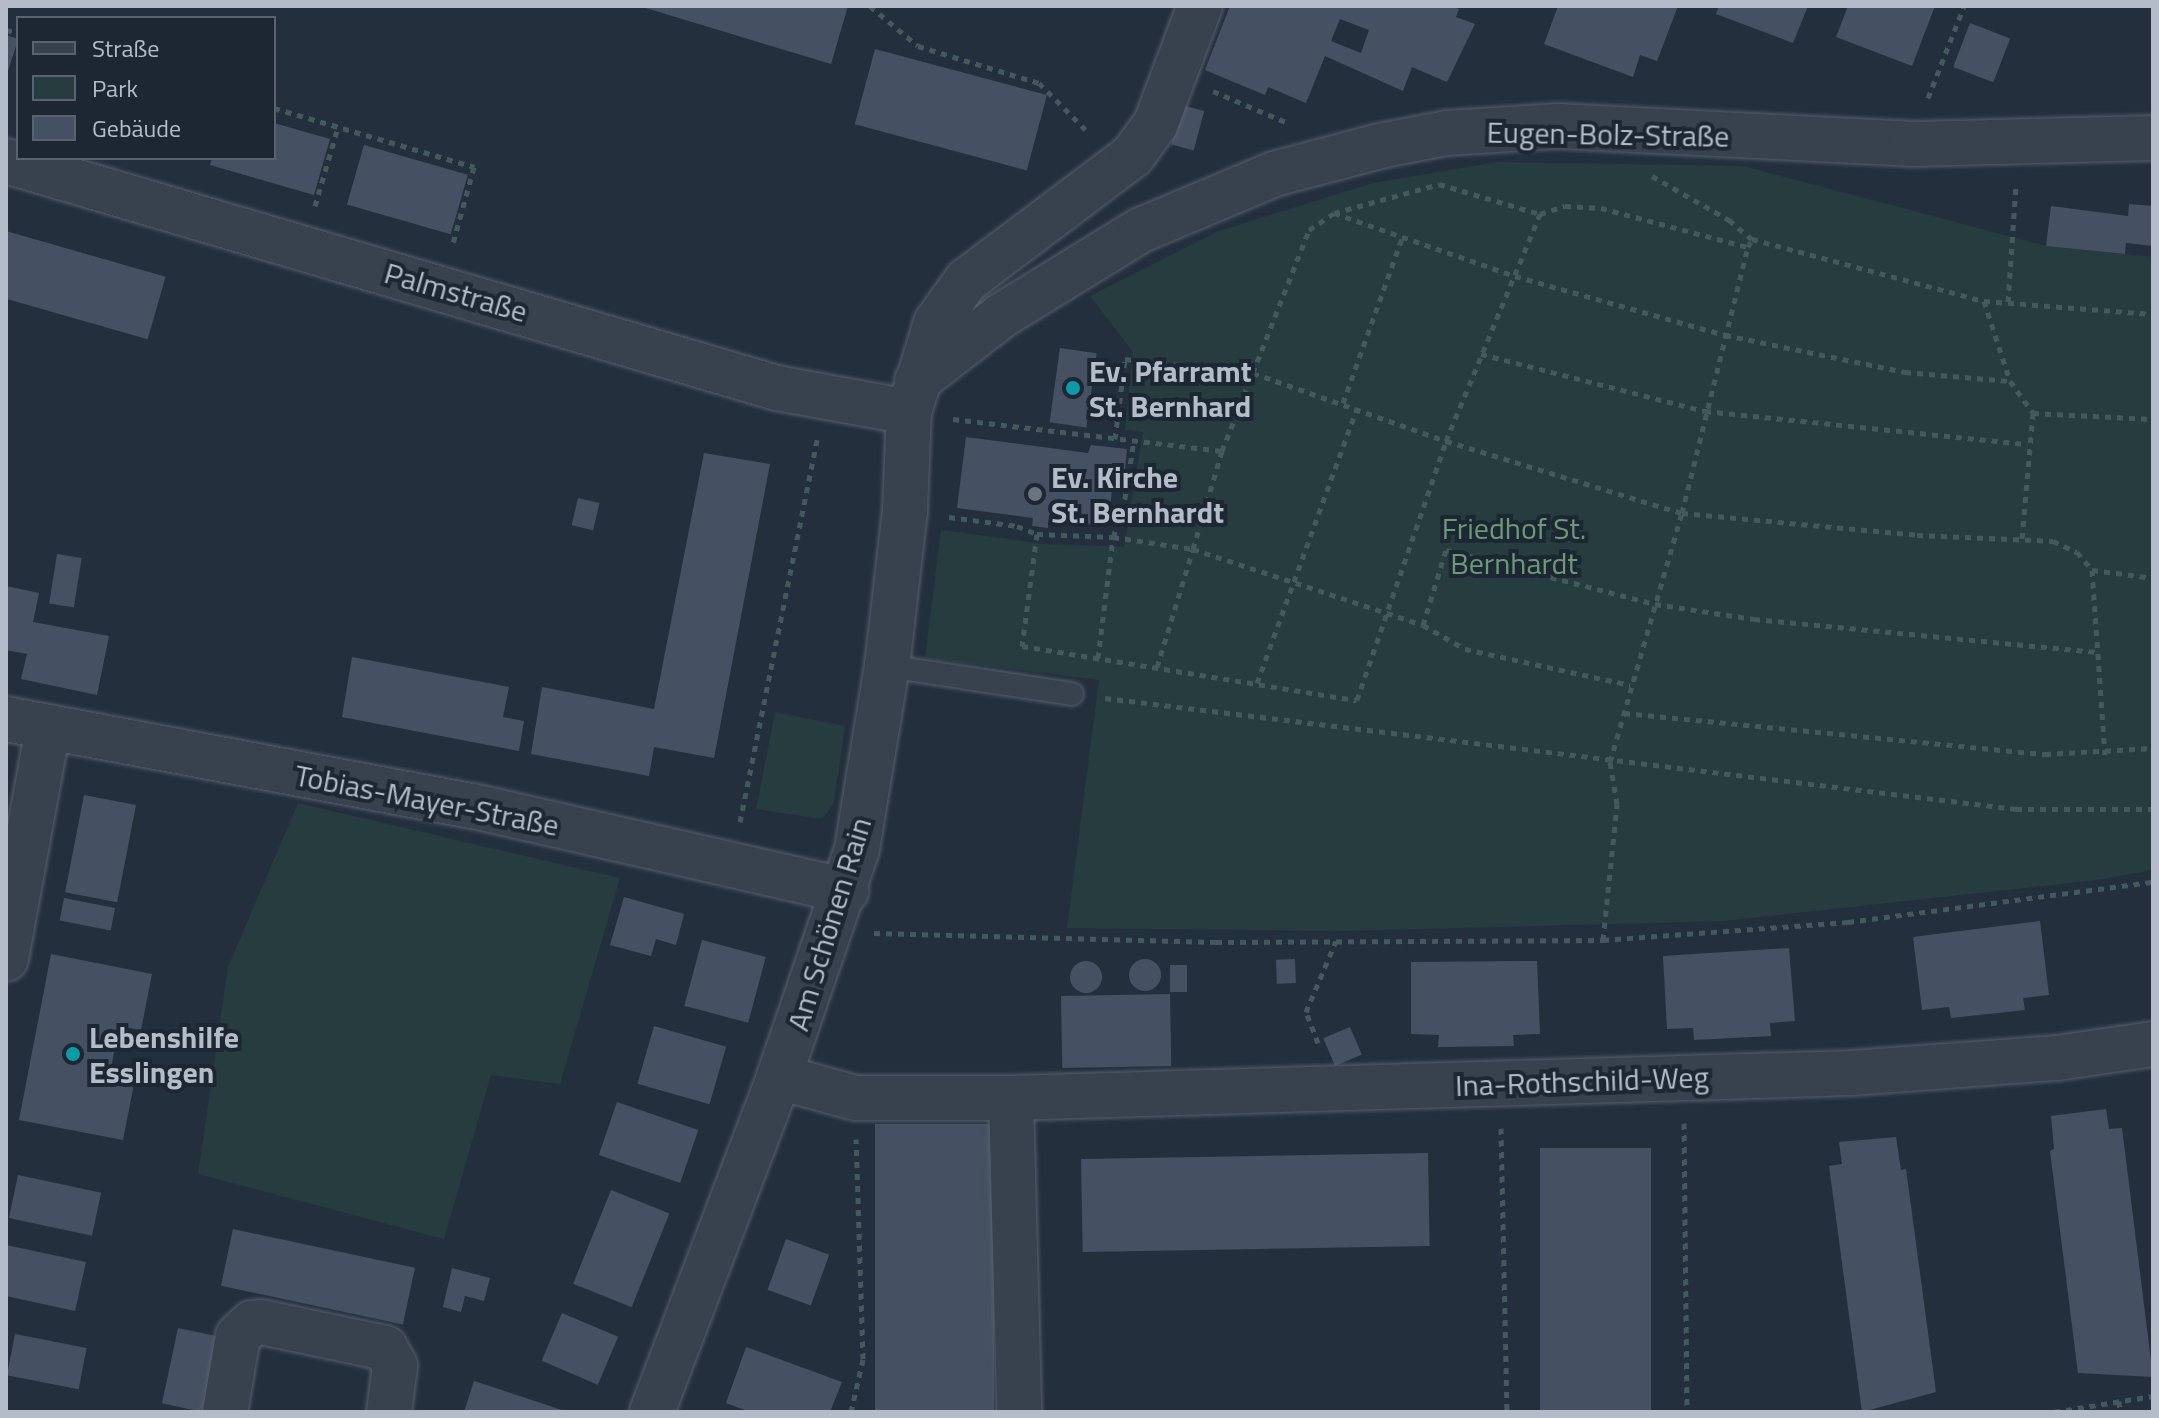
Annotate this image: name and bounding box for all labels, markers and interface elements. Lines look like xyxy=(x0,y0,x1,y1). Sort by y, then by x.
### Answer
legend xyxy=(16,16,276,160)
text: Straße xyxy=(92,30,159,66)
text: Park xyxy=(92,70,138,106)
text: Gebäude xyxy=(92,110,181,146)
street label: Eugen-Bolz-Straße xyxy=(1486,114,1730,154)
street label: Palmstraße xyxy=(380,254,532,330)
place label: Ev. Pfarramt St. Bernhard xyxy=(1089,353,1252,424)
marker: Ev. Pfarramt St. Bernhard xyxy=(1064,379,1082,397)
place label: Ev. Kirche St. Bernhardt xyxy=(1051,459,1224,530)
marker: Ev. Kirche St. Bernhardt xyxy=(1026,485,1044,503)
park label: Friedhof St. Bernhardt xyxy=(1442,510,1586,580)
street label: Tobias-Mayer-Straße xyxy=(292,757,562,843)
street label: Am Schönen Rain xyxy=(779,813,879,1035)
place label: Lebenshilfe Esslingen xyxy=(89,1019,239,1090)
marker: Lebenshilfe Esslingen xyxy=(64,1045,82,1063)
street label: Ina-Rothschild-Weg xyxy=(1455,1059,1709,1103)

